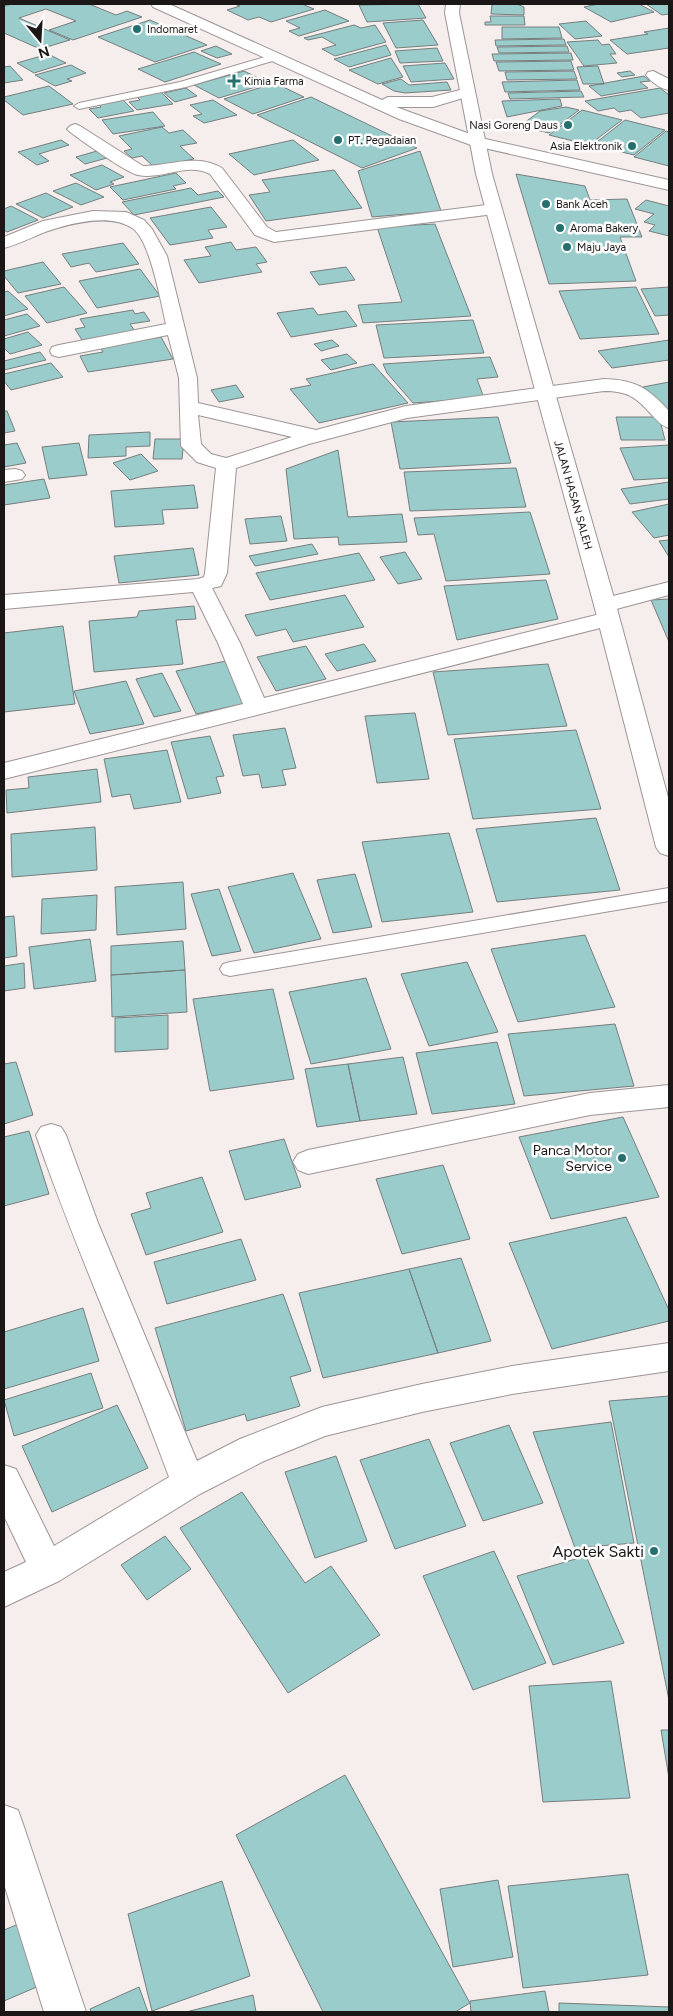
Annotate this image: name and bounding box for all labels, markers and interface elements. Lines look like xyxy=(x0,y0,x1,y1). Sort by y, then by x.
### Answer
north arrow xyxy=(15,15,65,65)
marker: Indomaret xyxy=(131,23,143,35)
place label: Indomaret xyxy=(147,23,198,36)
text: N xyxy=(36,42,52,62)
marker: Kimia Farma xyxy=(228,75,240,87)
place label: Kimia Farma xyxy=(244,75,304,88)
place label: Nasi Goreng Daus xyxy=(469,119,558,132)
marker: Nasi Goreng Daus xyxy=(562,119,574,131)
marker: PT. Pegadaian xyxy=(332,134,344,146)
place label: PT. Pegadaian xyxy=(348,134,416,147)
place label: Asia Elektronik xyxy=(550,140,623,153)
marker: Asia Elektronik xyxy=(626,140,638,152)
marker: Bank Aceh xyxy=(540,198,552,210)
place label: Bank Aceh xyxy=(556,198,608,211)
marker: Aroma Bakery xyxy=(554,222,566,234)
place label: Aroma Bakery xyxy=(570,222,639,235)
marker: Maju Jaya xyxy=(561,241,573,253)
place label: Maju Jaya xyxy=(577,241,626,254)
street label: JALAN HASAN SALEH xyxy=(551,439,595,551)
place label: Panca Motor Service xyxy=(533,1142,612,1175)
marker: Panca Motor Service xyxy=(616,1152,628,1164)
place label: Apotek Sakti xyxy=(552,1542,644,1561)
marker: Apotek Sakti xyxy=(648,1545,660,1557)

